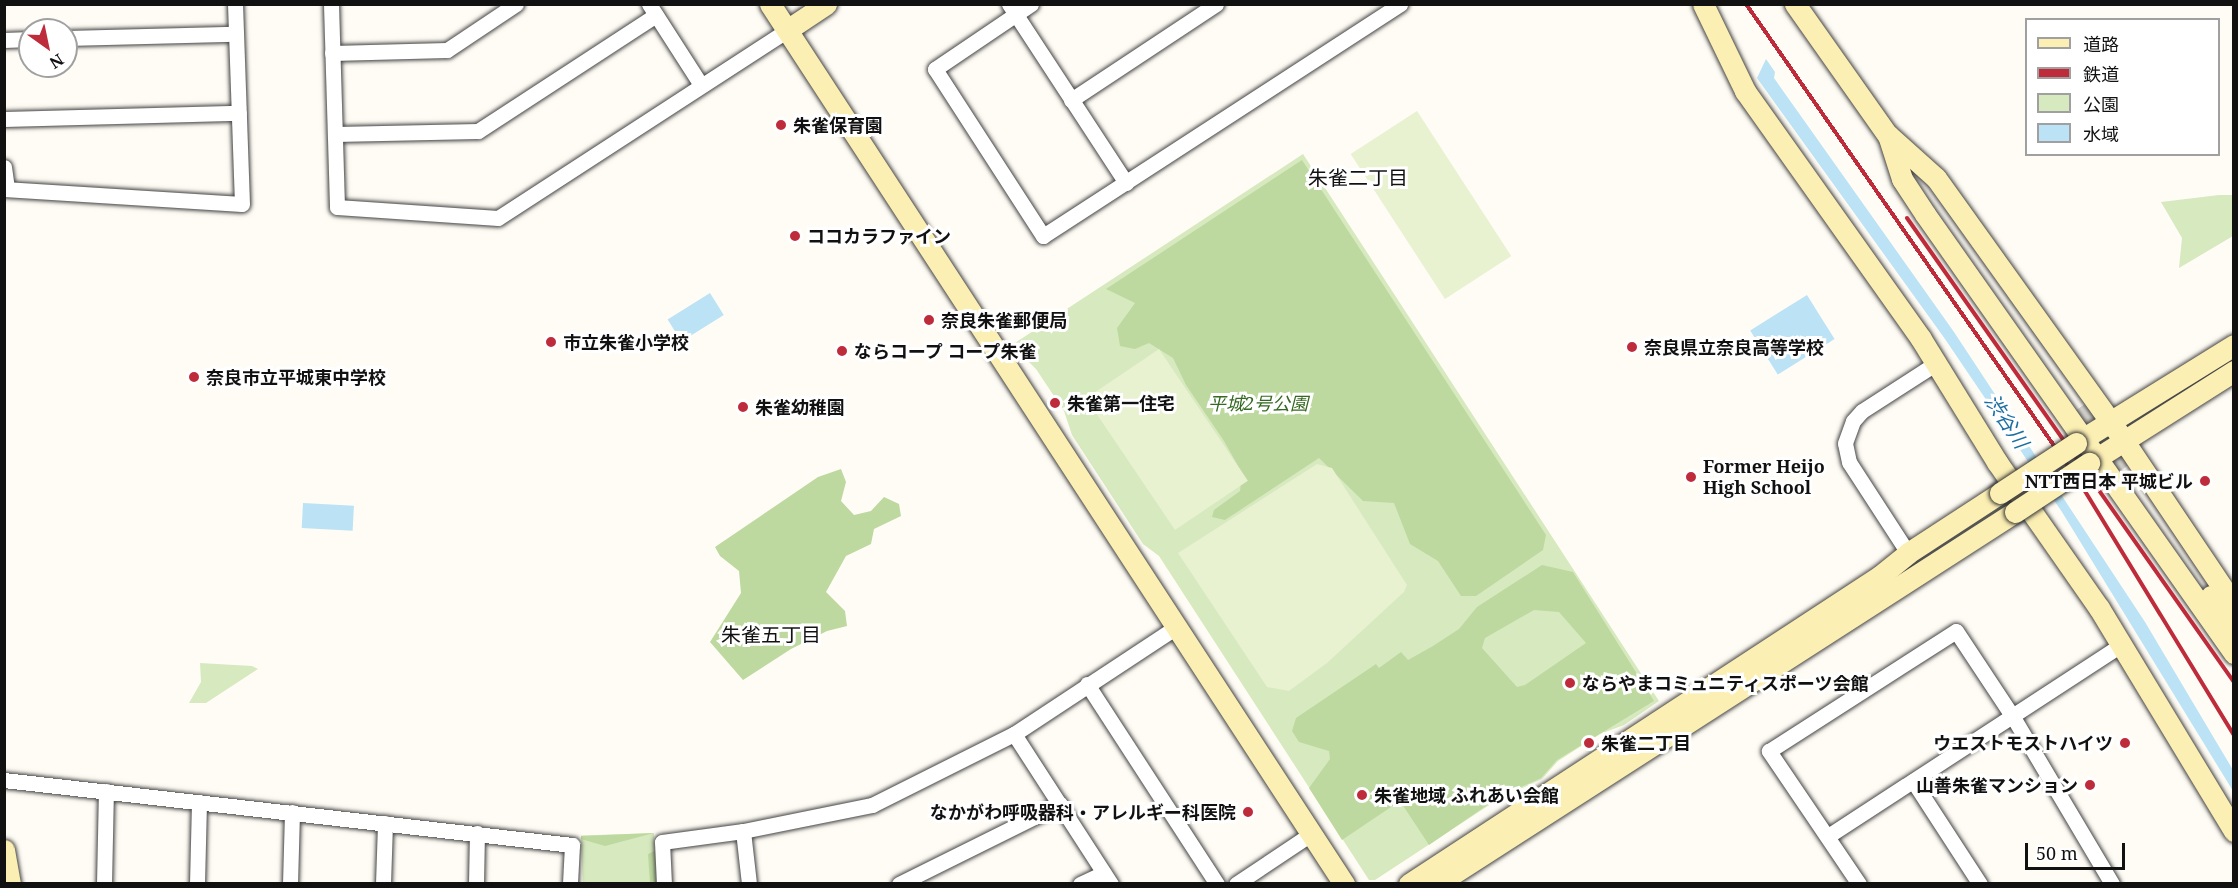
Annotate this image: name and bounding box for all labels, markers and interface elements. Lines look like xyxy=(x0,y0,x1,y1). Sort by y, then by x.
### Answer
north arrow xyxy=(18,18,78,78)
legend xyxy=(2025,18,2220,156)
text: 道路 xyxy=(2083,32,2119,56)
text: N xyxy=(45,49,68,74)
text: 鉄道 xyxy=(2083,62,2119,86)
text: 公園 xyxy=(2083,92,2119,116)
place label: 朱雀保育園 xyxy=(793,114,883,136)
marker: 朱雀保育園 xyxy=(774,118,788,132)
text: 水域 xyxy=(2083,122,2119,146)
district label: 朱雀二丁目 xyxy=(1308,165,1408,189)
place label: ココカラファイン xyxy=(807,225,951,247)
marker: ココカラファイン xyxy=(788,229,802,243)
place label: 奈良朱雀郵便局 xyxy=(941,309,1067,331)
marker: 奈良朱雀郵便局 xyxy=(922,313,936,327)
place label: 市立朱雀小学校 xyxy=(563,331,689,353)
marker: 市立朱雀小学校 xyxy=(544,335,558,349)
place label: 奈良県立奈良高等学校 xyxy=(1644,336,1824,358)
place label: ならコープ コープ朱雀 xyxy=(854,340,1039,362)
marker: 奈良県立奈良高等学校 xyxy=(1625,340,1639,354)
marker: ならコープ コープ朱雀 xyxy=(835,344,849,358)
place label: 奈良市立平城東中学校 xyxy=(206,366,386,388)
marker: 奈良市立平城東中学校 xyxy=(187,370,201,384)
water label: 渋谷川 xyxy=(1980,389,2034,453)
place label: 朱雀第一住宅 xyxy=(1067,392,1175,414)
park label: 平城2号公園 xyxy=(1208,392,1308,414)
place label: 朱雀幼稚園 xyxy=(755,396,845,418)
marker: 朱雀第一住宅 xyxy=(1048,396,1062,410)
marker: 朱雀幼稚園 xyxy=(736,400,750,414)
place label: Former Heijo High School xyxy=(1703,456,1825,498)
marker: Former Heijo High School xyxy=(1684,470,1698,484)
place label: NTT西日本 平城ビル xyxy=(2025,470,2193,492)
marker: NTT西日本 平城ビル xyxy=(2198,474,2212,488)
district label: 朱雀五丁目 xyxy=(721,622,821,646)
place label: ならやまコミュニティスポーツ会館 xyxy=(1582,672,1870,694)
marker: ならやまコミュニティスポーツ会館 xyxy=(1563,676,1577,690)
place label: 朱雀二丁目 xyxy=(1601,732,1691,754)
place label: ウエストモストハイツ xyxy=(1933,732,2113,754)
marker: 朱雀二丁目 xyxy=(1582,736,1596,750)
marker: ウエストモストハイツ xyxy=(2118,736,2132,750)
place label: 山善朱雀マンション xyxy=(1916,774,2078,796)
marker: 山善朱雀マンション xyxy=(2083,778,2097,792)
place label: 朱雀地域 ふれあい会館 xyxy=(1374,784,1559,806)
marker: 朱雀地域 ふれあい会館 xyxy=(1355,788,1369,802)
place label: なかがわ呼吸器科・アレルギー科医院 xyxy=(930,801,1236,823)
marker: なかがわ呼吸器科・アレルギー科医院 xyxy=(1241,805,1255,819)
scale bar xyxy=(2028,831,2128,869)
text: 50 m xyxy=(2036,841,2078,865)

